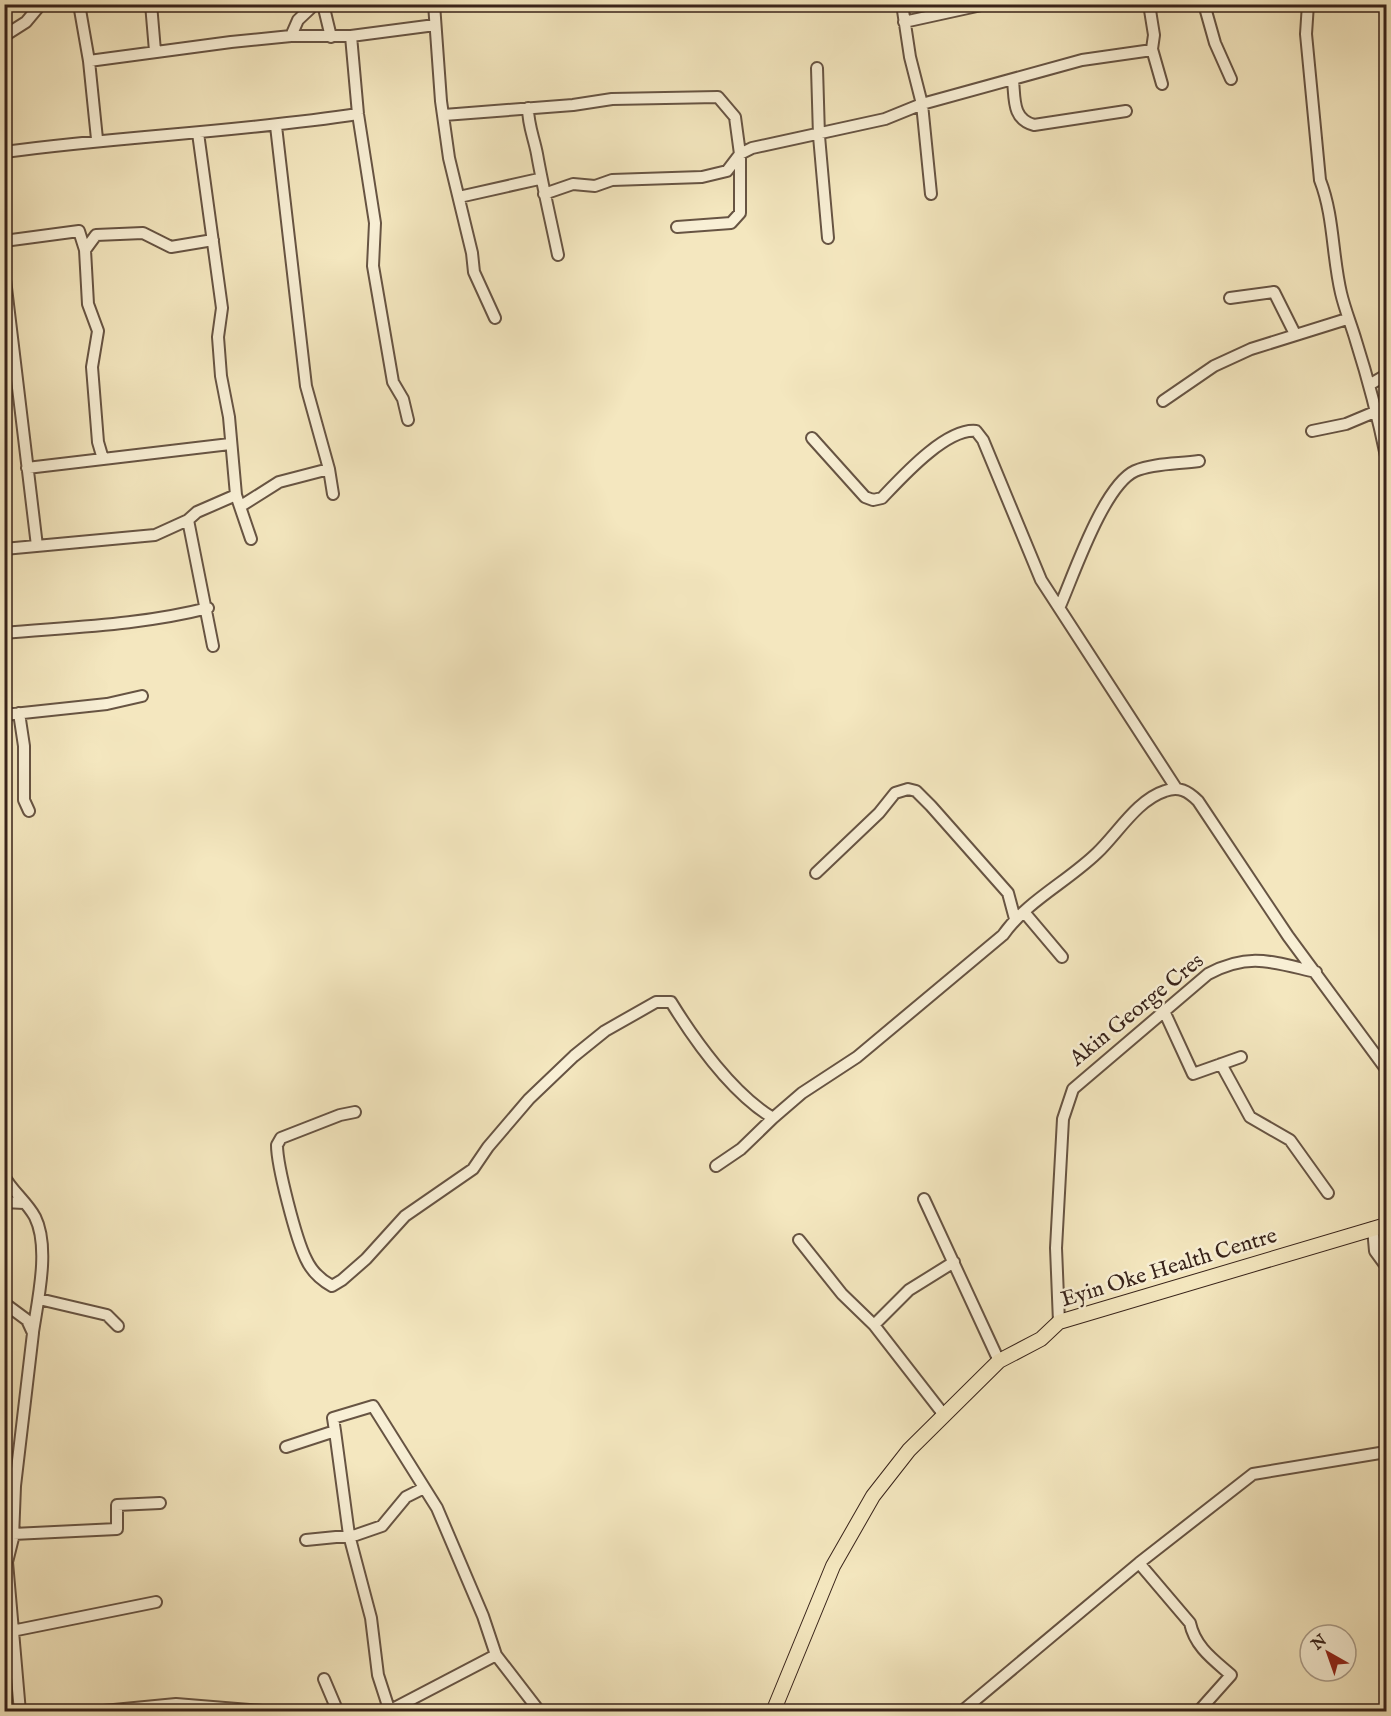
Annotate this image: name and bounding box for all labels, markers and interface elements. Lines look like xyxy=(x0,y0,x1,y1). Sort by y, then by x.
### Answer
street label: Akin George Cres xyxy=(1063,947,1210,1073)
street label: Eyin Oke Health Centre xyxy=(1058,1222,1280,1314)
north arrow xyxy=(1298,1623,1358,1683)
text: N xyxy=(1307,1631,1331,1656)

